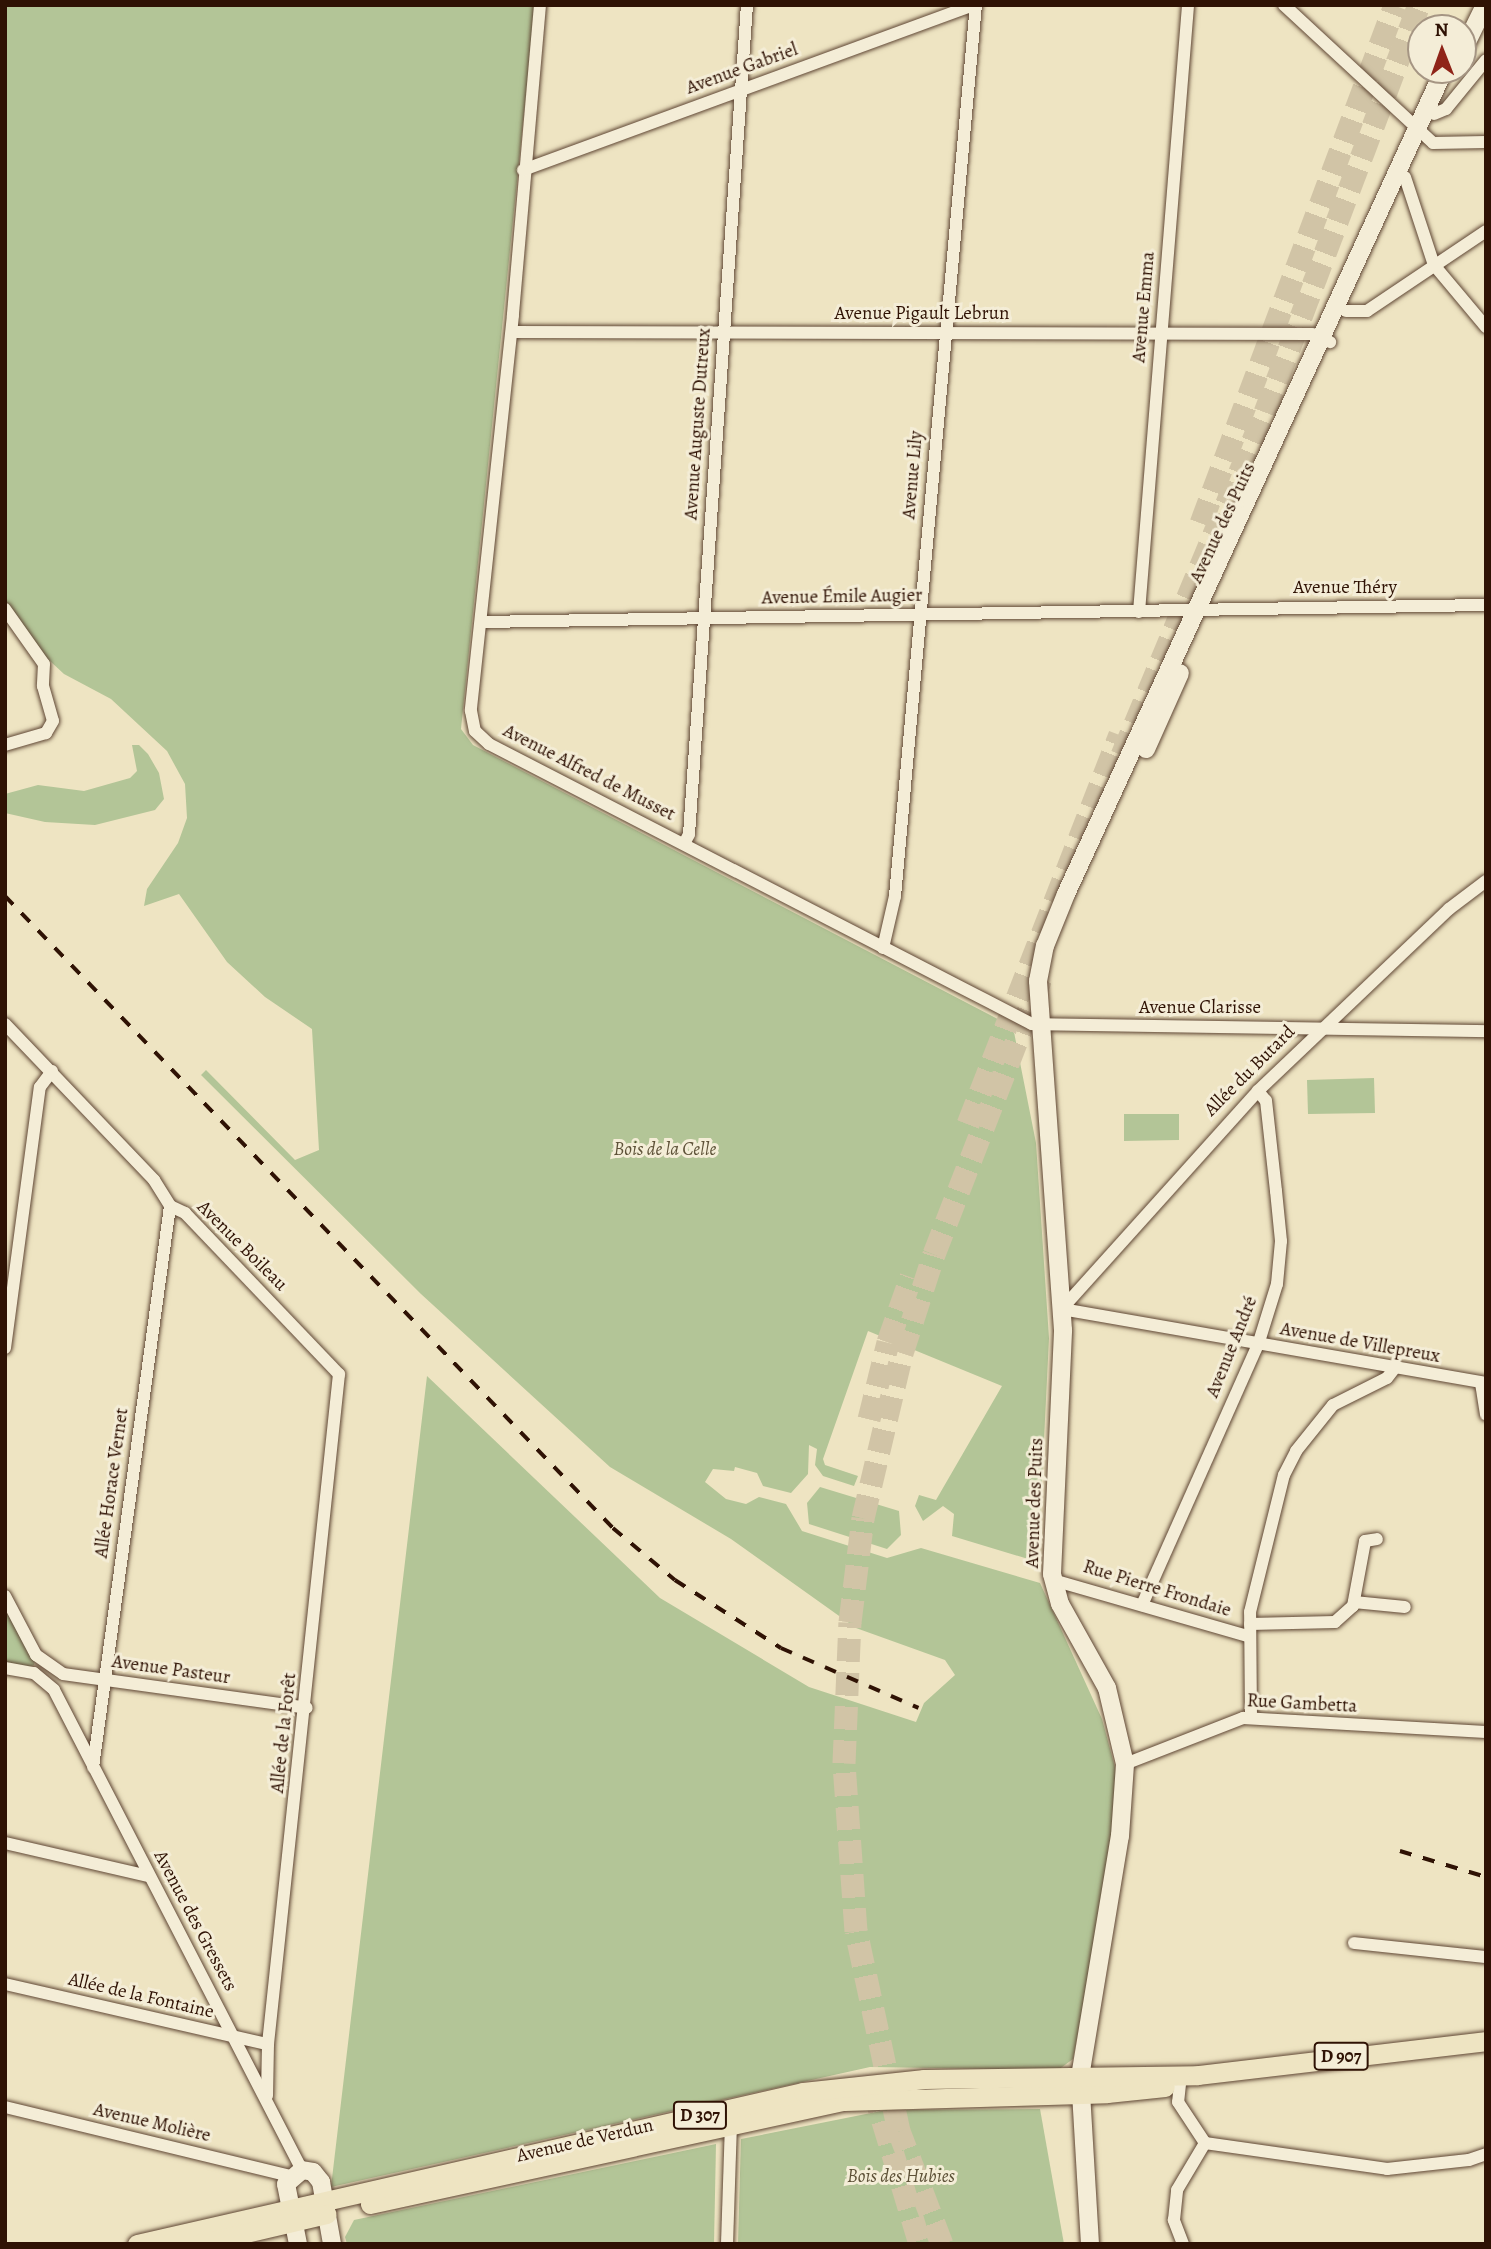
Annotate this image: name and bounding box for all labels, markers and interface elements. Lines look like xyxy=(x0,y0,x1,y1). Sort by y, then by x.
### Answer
north arrow xyxy=(1407,14,1477,84)
text: N xyxy=(1435,17,1449,43)
street label: Avenue Gabriel xyxy=(683,38,801,100)
street label: Avenue Emma xyxy=(1128,250,1160,364)
street label: Avenue Pigault Lebrun xyxy=(835,303,1009,325)
street label: Avenue Auguste Dutreux xyxy=(680,327,716,521)
street label: Avenue Lily xyxy=(898,430,928,520)
street label: Avenue des Puits xyxy=(1185,459,1261,587)
street label: Avenue Théry xyxy=(1293,577,1397,599)
street label: Avenue Émile Augier xyxy=(761,584,923,610)
street label: Avenue Alfred de Musset xyxy=(499,720,679,826)
street label: Avenue Clarisse xyxy=(1139,997,1261,1019)
street label: Allée du Butard xyxy=(1200,1021,1300,1121)
park label: Bois de la Celle xyxy=(614,1139,716,1161)
street label: Avenue Boileau xyxy=(192,1196,292,1296)
street label: Avenue André xyxy=(1201,1293,1263,1401)
street label: Avenue de Villepreux xyxy=(1278,1318,1442,1368)
street label: Allée Horace Vernet xyxy=(90,1406,134,1560)
street label: Avenue des Puits xyxy=(1021,1437,1049,1569)
street label: Rue Pierre Frondaie xyxy=(1080,1556,1234,1622)
street label: Avenue Pasteur xyxy=(110,1650,232,1690)
street label: Allée de la Forêt xyxy=(266,1672,302,1794)
street label: Rue Gambetta xyxy=(1246,1690,1358,1718)
street label: Avenue des Gressets xyxy=(148,1847,242,1995)
street label: Allée de la Fontaine xyxy=(66,1968,216,2024)
road number: D 907 xyxy=(1313,2042,1369,2070)
street label: Avenue Molière xyxy=(91,2098,213,2148)
road number: D 307 xyxy=(672,2101,728,2130)
street label: Avenue de Verdun xyxy=(514,2114,656,2168)
park label: Bois des Hubies xyxy=(847,2166,955,2188)

